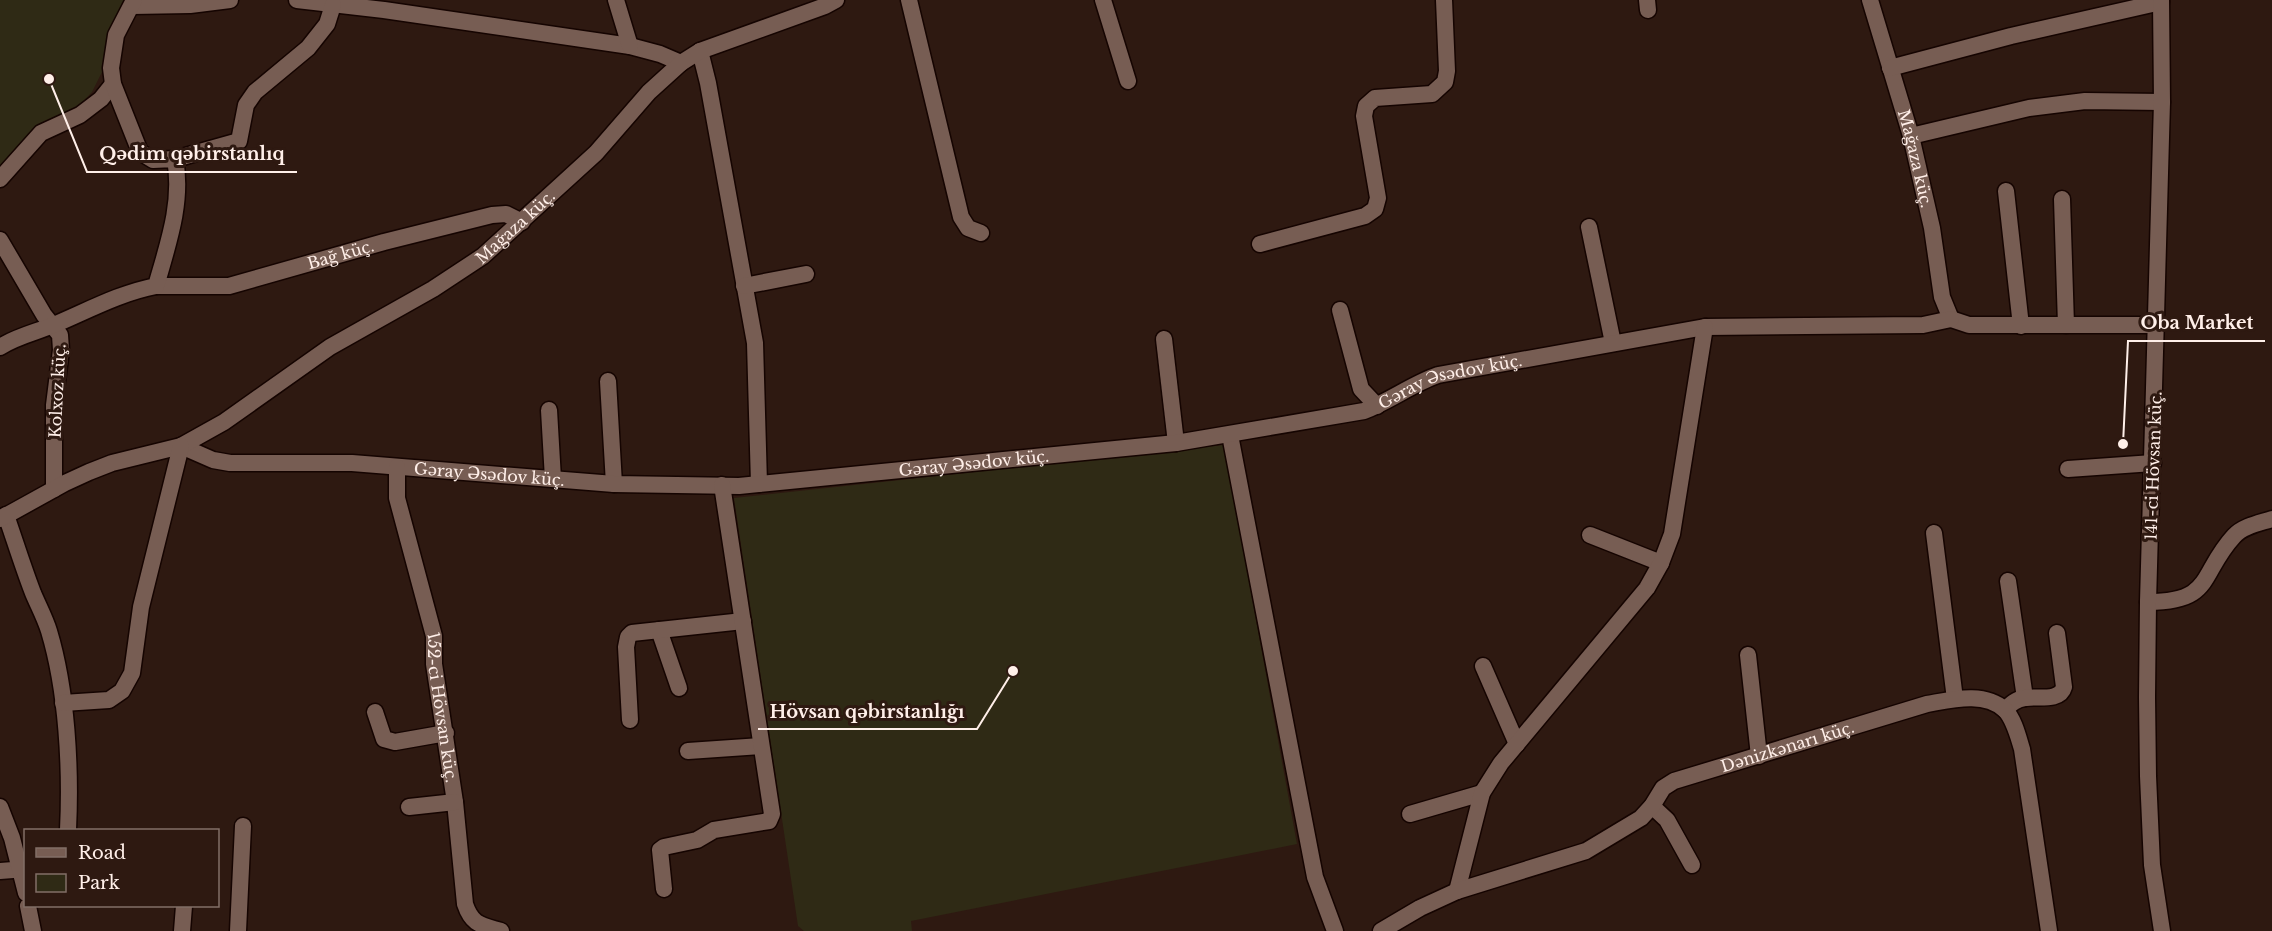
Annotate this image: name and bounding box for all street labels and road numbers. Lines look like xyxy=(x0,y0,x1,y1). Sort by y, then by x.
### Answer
street label: Mağaza küç. xyxy=(1894,107,1937,210)
street label: Mağaza küç. xyxy=(471,186,559,268)
street label: Bağ küç. xyxy=(305,235,376,273)
street label: Kolxoz küç. xyxy=(45,343,69,439)
street label: Gəray Əsədov küç. xyxy=(1375,350,1524,413)
street label: 141-ci Hövsan küç. xyxy=(2140,391,2166,541)
street label: Gəray Əsədov küç. xyxy=(898,446,1050,480)
street label: Gəray Əsədov küç. xyxy=(413,458,565,490)
street label: 152-ci Hövsan küç. xyxy=(423,630,462,784)
street label: Dənizkənarı küç. xyxy=(1718,717,1857,776)

